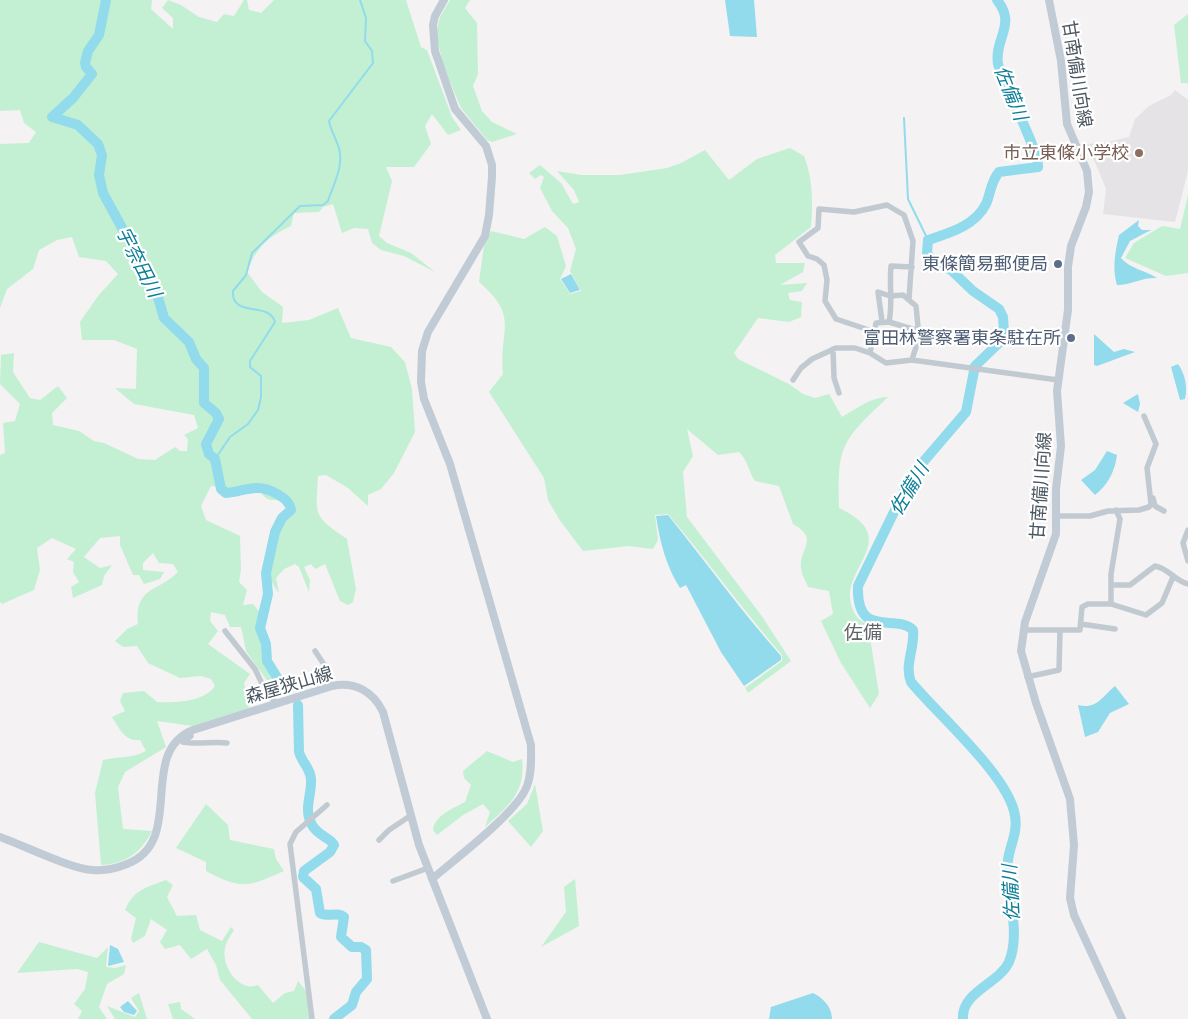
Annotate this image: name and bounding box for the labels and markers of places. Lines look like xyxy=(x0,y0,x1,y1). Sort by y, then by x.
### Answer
place label: 市立東條小学校 xyxy=(1003,142,1129,164)
marker: 市立東條小学校 xyxy=(1133,147,1145,159)
place label: 東條簡易郵便局 xyxy=(922,253,1048,275)
marker: 東條簡易郵便局 xyxy=(1052,258,1064,270)
place label: 富田林警察署東条駐在所 xyxy=(863,327,1061,349)
marker: 富田林警察署東条駐在所 xyxy=(1065,332,1077,344)

